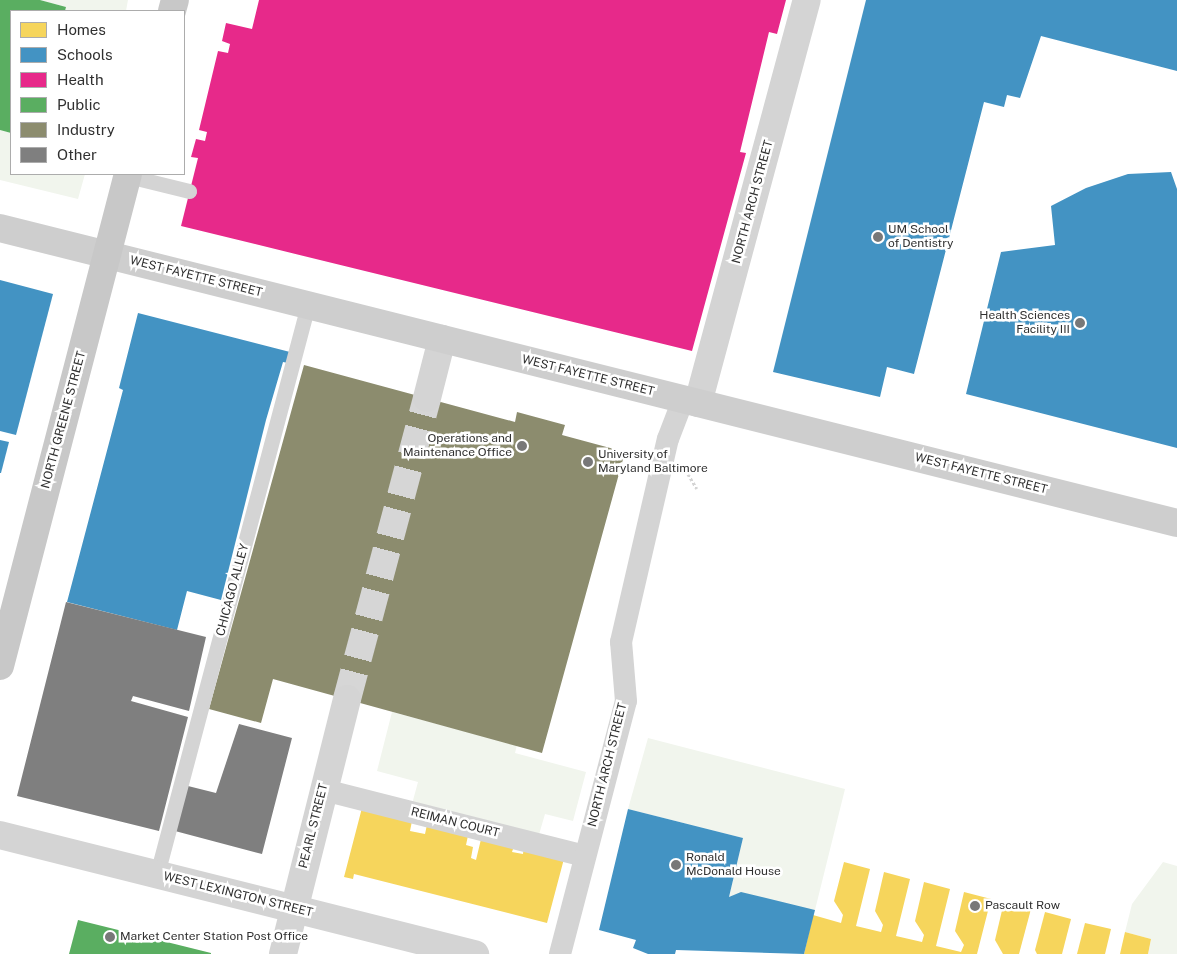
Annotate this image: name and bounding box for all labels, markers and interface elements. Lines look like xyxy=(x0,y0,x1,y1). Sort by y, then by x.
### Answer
legend xyxy=(10,10,185,175)
text: Homes xyxy=(57,21,106,38)
text: Schools xyxy=(57,46,113,63)
text: Health xyxy=(57,71,104,88)
text: Public xyxy=(57,96,101,113)
text: Industry xyxy=(57,121,115,138)
street label: NORTH ARCH STREET xyxy=(730,139,776,265)
text: Other xyxy=(57,146,97,163)
place label: UM School of Dentistry xyxy=(888,223,954,251)
marker: UM School of Dentistry xyxy=(872,231,884,243)
street label: WEST FAYETTE STREET xyxy=(128,254,264,300)
place label: Health Sciences Facility III xyxy=(979,309,1070,337)
marker: Health Sciences Facility III xyxy=(1074,317,1086,329)
street label: NORTH GREENE STREET xyxy=(39,350,89,490)
street label: WEST FAYETTE STREET xyxy=(520,353,656,399)
place label: Operations and Maintenance Office xyxy=(403,432,512,460)
marker: Operations and Maintenance Office xyxy=(516,440,528,452)
place label: University of Maryland Baltimore xyxy=(598,448,708,476)
street label: WEST FAYETTE STREET xyxy=(913,451,1049,497)
marker: University of Maryland Baltimore xyxy=(582,456,594,468)
street label: CHICAGO ALLEY xyxy=(214,542,252,638)
street label: NORTH ARCH STREET xyxy=(586,701,630,829)
street label: PEARL STREET xyxy=(297,782,331,870)
street label: REIMAN COURT xyxy=(409,805,501,841)
place label: Ronald McDonald House xyxy=(686,851,781,879)
marker: Ronald McDonald House xyxy=(670,859,682,871)
street label: WEST LEXINGTON STREET xyxy=(162,869,314,921)
place label: Pascault Row xyxy=(985,899,1060,913)
marker: Pascault Row xyxy=(969,900,981,912)
place label: Market Center Station Post Office xyxy=(120,930,308,944)
marker: Market Center Station Post Office xyxy=(104,931,116,943)

